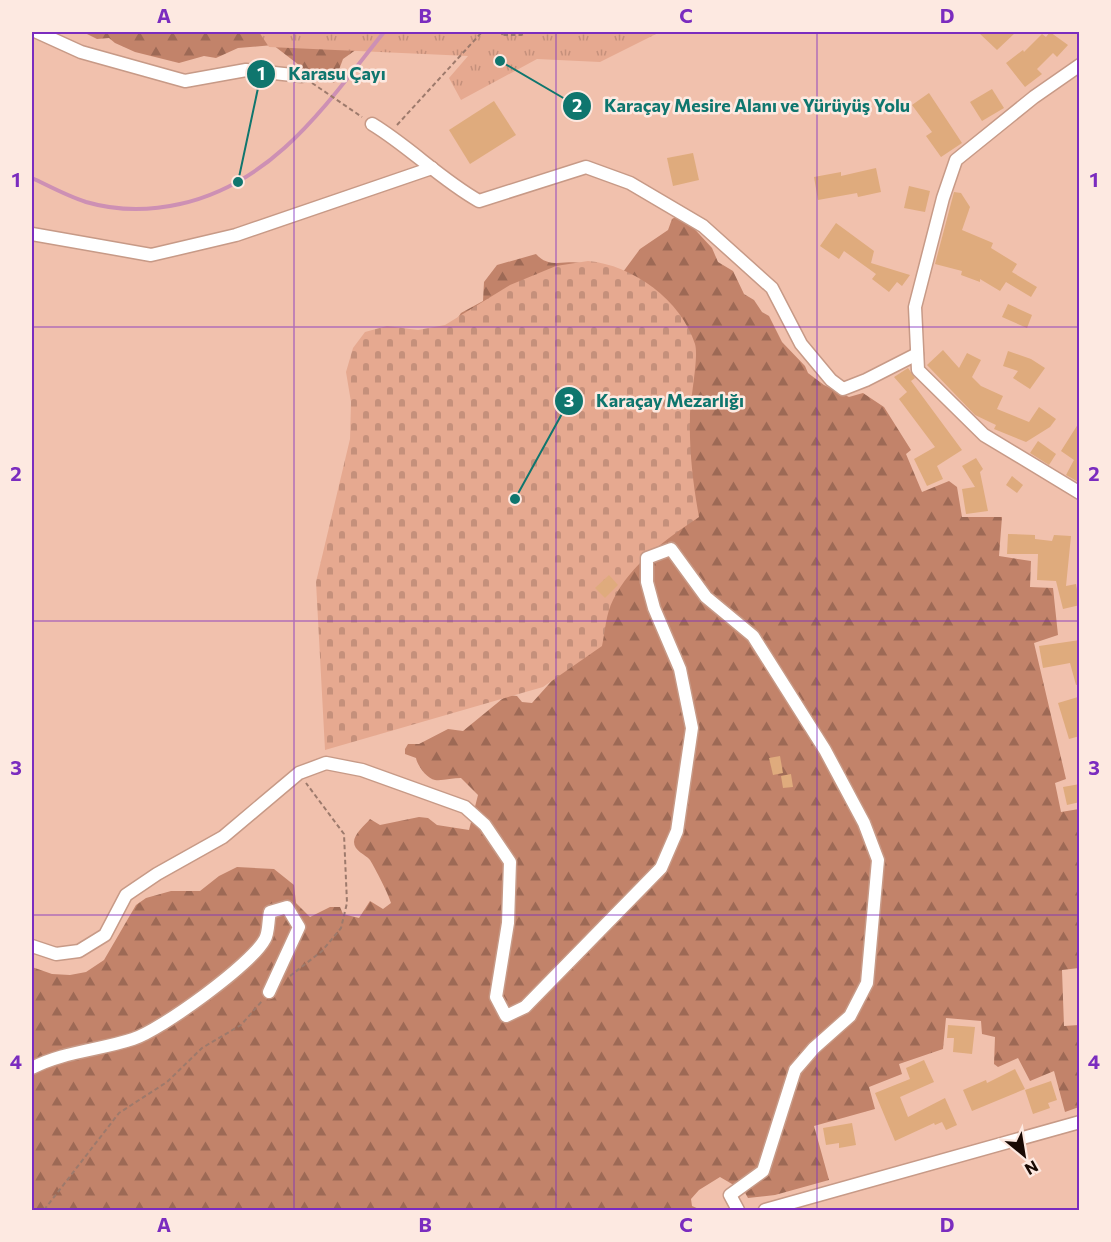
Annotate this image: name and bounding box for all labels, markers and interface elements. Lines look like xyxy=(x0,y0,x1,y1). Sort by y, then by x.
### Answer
text: A xyxy=(157,3,171,27)
text: B xyxy=(418,3,432,27)
text: C xyxy=(679,3,693,27)
text: D xyxy=(940,3,954,27)
callout: Karasu Çayı xyxy=(246,56,397,92)
text: 1 xyxy=(257,62,265,84)
text: Karasu Çayı xyxy=(288,62,386,84)
callout: Karaçay Mesire Alanı ve Yürüyüş Yolu xyxy=(562,88,922,124)
text: 2 xyxy=(572,94,582,116)
text: Karaçay Mesire Alanı ve Yürüyüş Yolu xyxy=(604,94,910,116)
text: 1 xyxy=(11,167,21,191)
text: 1 xyxy=(1089,167,1099,191)
callout: Karaçay Mezarlığı xyxy=(554,383,756,419)
text: 3 xyxy=(564,389,574,411)
text: Karaçay Mezarlığı xyxy=(596,389,744,411)
text: 2 xyxy=(10,461,22,485)
text: 2 xyxy=(1088,461,1100,485)
text: 3 xyxy=(10,755,22,779)
text: 3 xyxy=(1088,755,1100,779)
text: 4 xyxy=(10,1049,22,1073)
text: 4 xyxy=(1088,1049,1100,1073)
north arrow xyxy=(994,1125,1054,1185)
text: N xyxy=(1022,1157,1042,1180)
text: A xyxy=(157,1212,171,1236)
text: B xyxy=(418,1212,432,1236)
text: C xyxy=(679,1212,693,1236)
text: D xyxy=(940,1212,954,1236)

